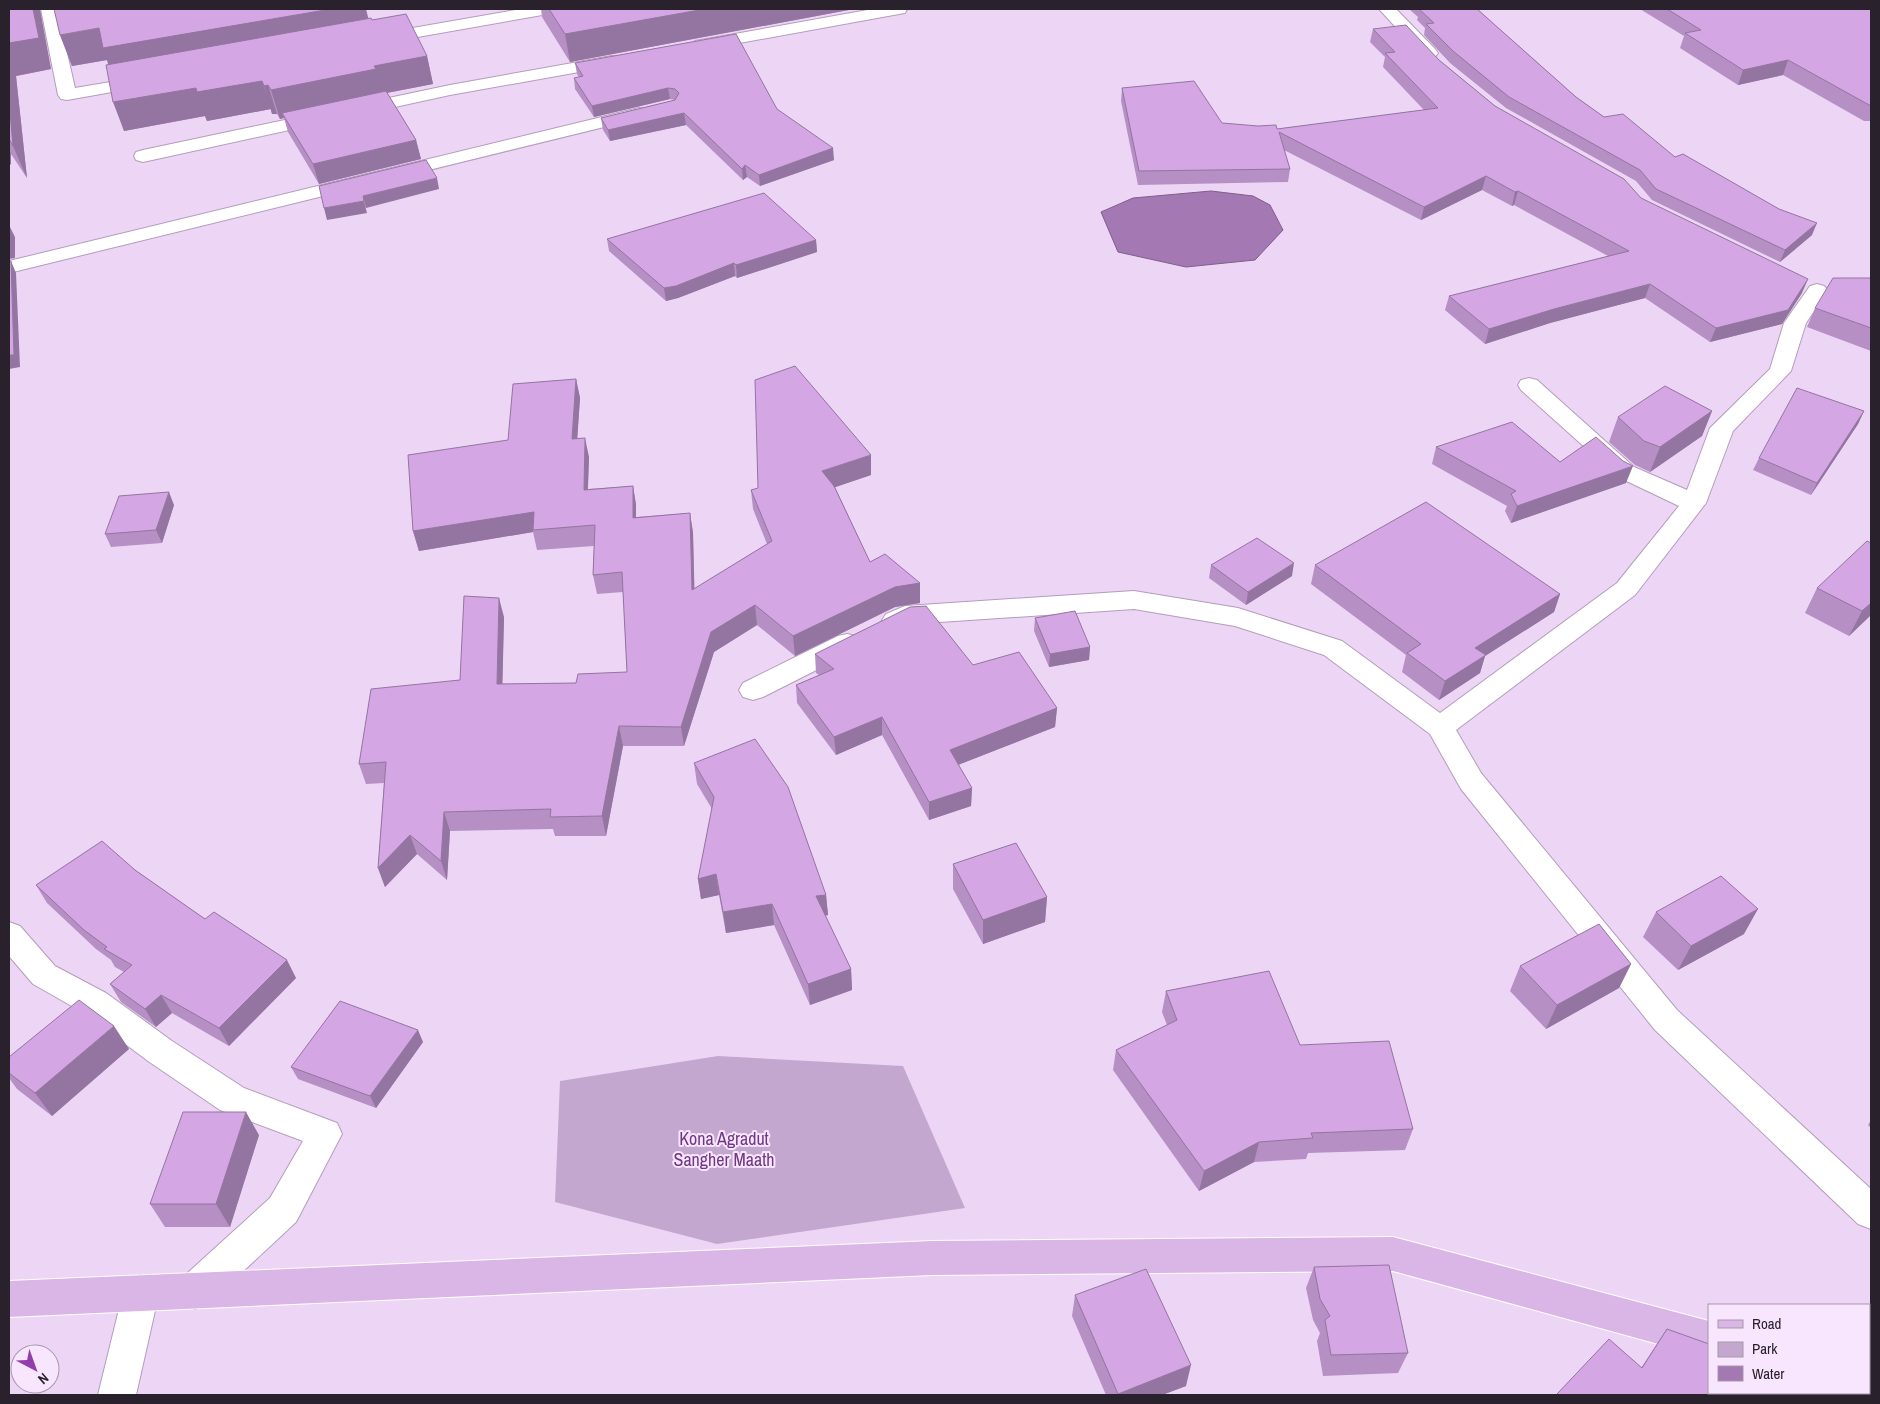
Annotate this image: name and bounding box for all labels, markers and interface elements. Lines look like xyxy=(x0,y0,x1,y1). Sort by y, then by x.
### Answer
park label: Kona Agradut Sangher Maath xyxy=(674,1126,774,1172)
legend xyxy=(1708,1304,1870,1394)
text: Road xyxy=(1752,1313,1781,1334)
text: Park xyxy=(1752,1338,1778,1359)
north arrow xyxy=(10,1344,60,1394)
text: Water xyxy=(1752,1363,1784,1384)
text: N xyxy=(34,1369,53,1388)

